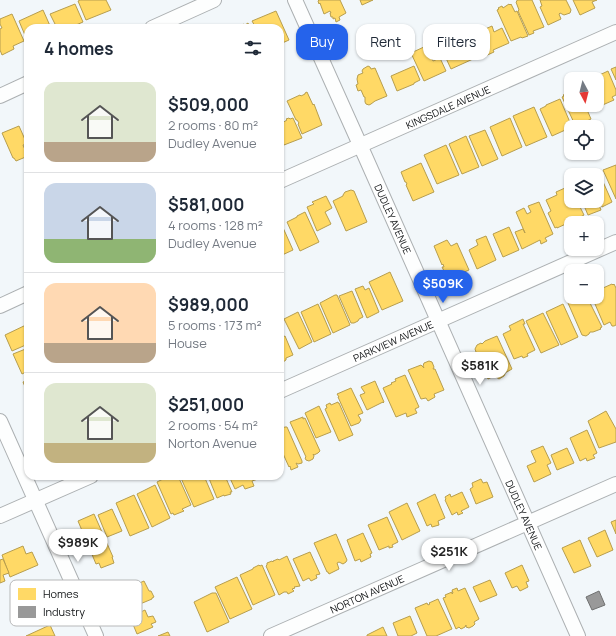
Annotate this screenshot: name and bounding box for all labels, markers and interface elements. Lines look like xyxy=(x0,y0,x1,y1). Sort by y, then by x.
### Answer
chip: Buy xyxy=(296,24,348,60)
chip: Rent xyxy=(356,24,415,60)
chip: Filters xyxy=(423,24,490,60)
text: 4 homes xyxy=(44,37,113,60)
icon: filters xyxy=(242,37,264,59)
north arrow xyxy=(564,72,604,112)
map controls xyxy=(564,72,604,304)
street label: KINGSDALE AVENUE xyxy=(404,82,493,132)
text: $509,000 xyxy=(168,93,249,116)
icon: home xyxy=(76,98,124,146)
text: 2 rooms · 80 m² xyxy=(168,116,258,134)
button: locate xyxy=(564,120,604,160)
text: Dudley Avenue xyxy=(168,134,257,152)
button: layers xyxy=(564,168,604,208)
street label: DUDLEY AVENUE xyxy=(371,182,415,257)
text: $581,000 xyxy=(168,193,245,216)
icon: home xyxy=(76,199,124,247)
text: 4 rooms · 128 m² xyxy=(168,216,263,234)
button: + xyxy=(564,216,604,256)
text: Dudley Avenue xyxy=(168,234,257,252)
button: − xyxy=(564,264,604,304)
pin: $509K xyxy=(415,270,471,304)
text: $509K xyxy=(423,274,463,292)
text: $989,000 xyxy=(168,293,249,316)
icon: home xyxy=(76,299,124,347)
text: 5 rooms · 173 m² xyxy=(168,316,262,334)
street label: PARKVIEW AVENUE xyxy=(351,317,436,365)
text: House xyxy=(168,334,207,352)
pin: $581K xyxy=(452,352,508,386)
text: $581K xyxy=(461,356,499,374)
text: $251,000 xyxy=(168,393,244,416)
icon: home xyxy=(76,399,124,447)
text: 2 rooms · 54 m² xyxy=(168,416,258,434)
text: Norton Avenue xyxy=(168,434,257,452)
street label: DUDLEY AVENUE xyxy=(502,478,546,553)
pin: $989K xyxy=(50,529,106,563)
text: $989K xyxy=(58,533,98,551)
pin: $251K xyxy=(421,538,477,572)
text: $251K xyxy=(430,542,468,560)
street label: NORTON AVENUE xyxy=(328,571,406,617)
legend xyxy=(10,580,142,626)
text: Homes xyxy=(43,586,79,601)
text: Industry xyxy=(43,604,85,619)

